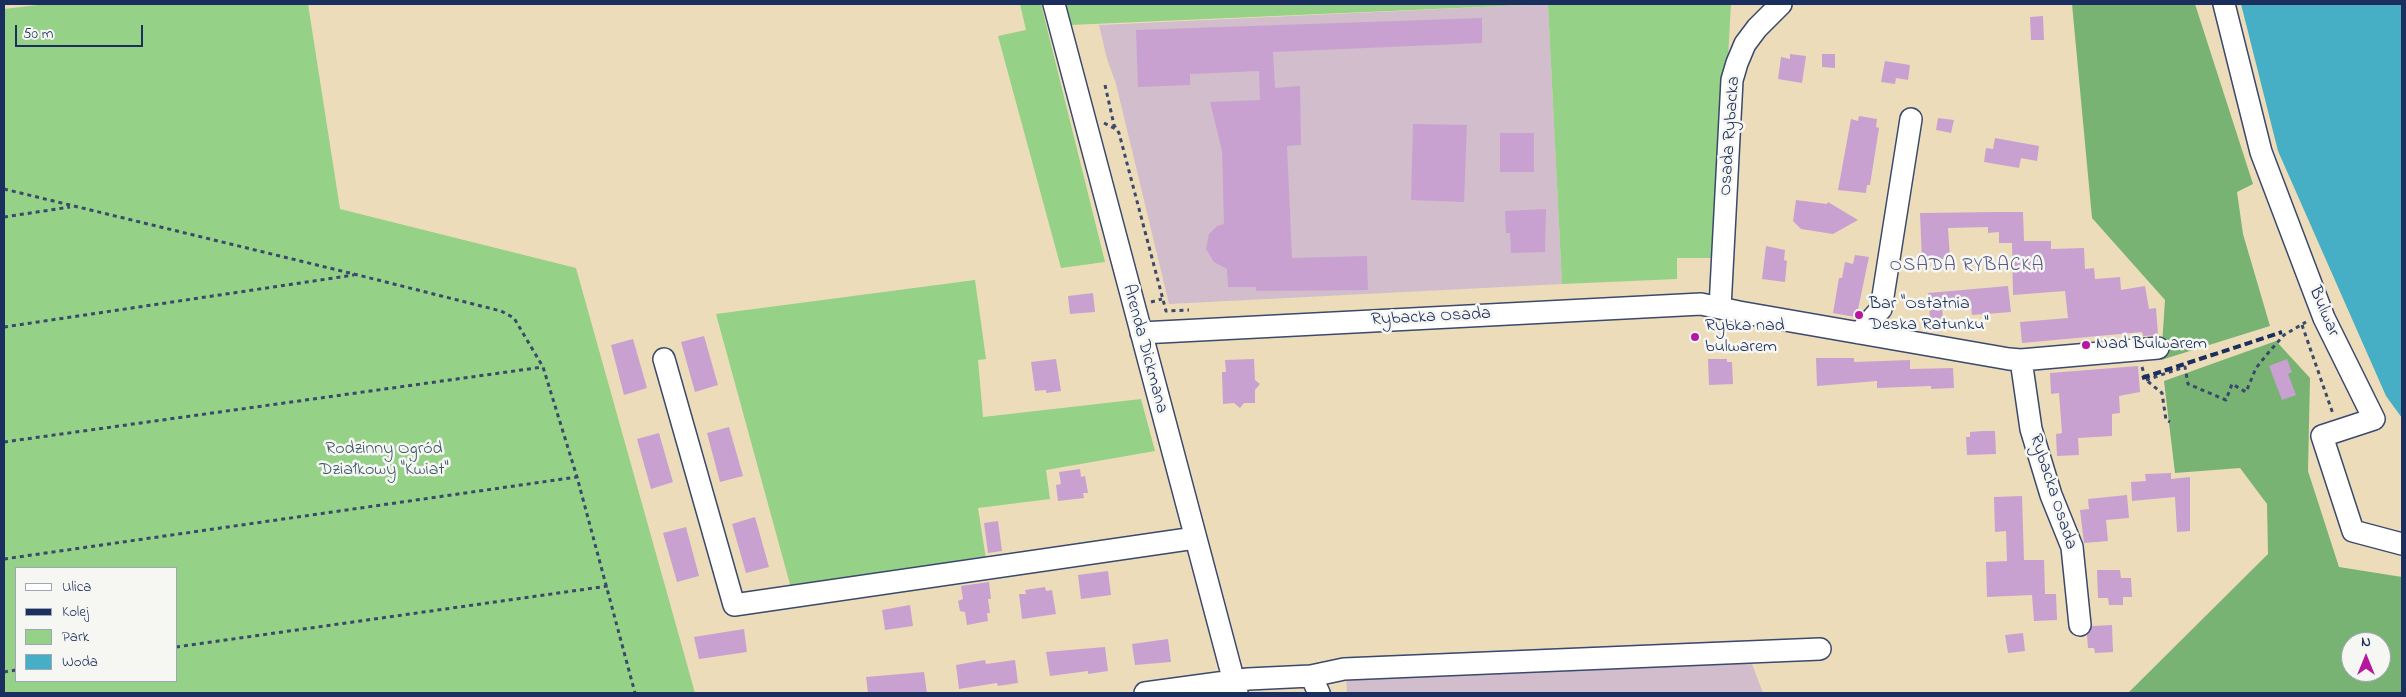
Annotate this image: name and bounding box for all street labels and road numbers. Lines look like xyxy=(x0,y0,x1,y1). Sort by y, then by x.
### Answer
street label: Osada Rybacka xyxy=(1716,75,1746,197)
street label: Arenda Dickmana xyxy=(1116,282,1172,416)
street label: Bulwar xyxy=(2303,284,2343,340)
street label: Rybacka Osada xyxy=(1371,304,1491,332)
street label: Rybacka Osada xyxy=(2023,432,2081,552)

